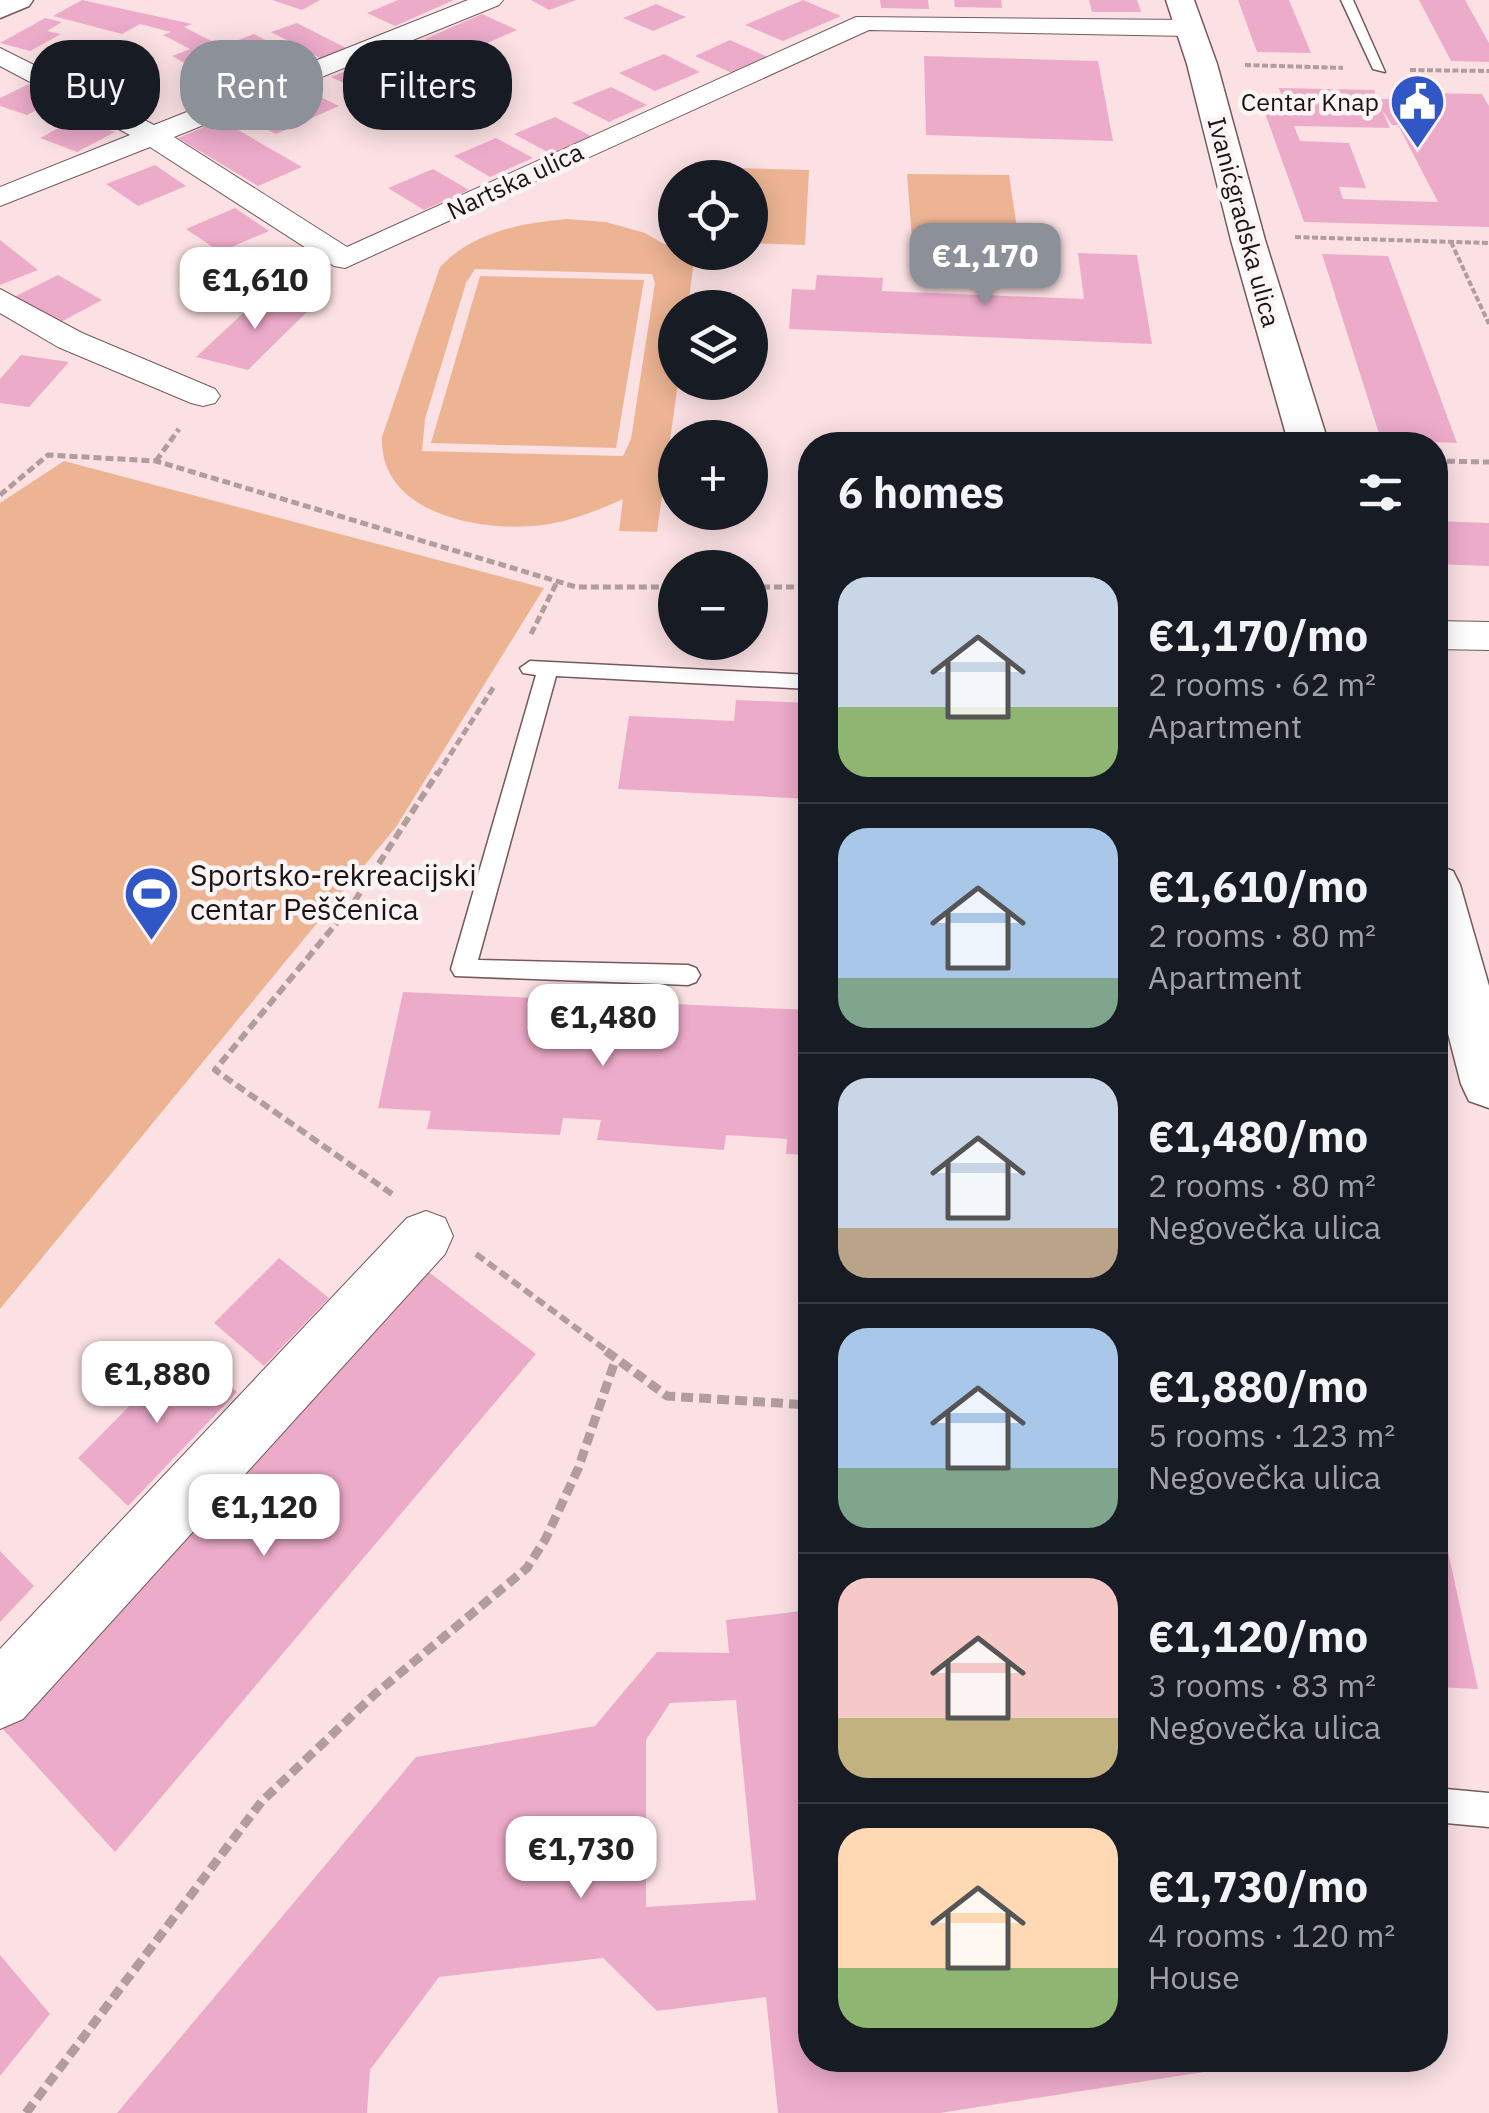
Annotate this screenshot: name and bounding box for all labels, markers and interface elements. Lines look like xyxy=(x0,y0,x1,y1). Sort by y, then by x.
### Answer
chip: Buy xyxy=(30,40,160,130)
chip: Rent xyxy=(180,40,323,130)
chip: Filters xyxy=(343,40,512,130)
public building icon: Centar Knap xyxy=(1388,72,1448,151)
place label: Centar Knap xyxy=(1241,85,1379,118)
street label: Ivanićgradska ulica xyxy=(1201,113,1288,331)
street label: Nartska ulica xyxy=(441,135,588,227)
map controls xyxy=(658,160,768,660)
button: locate xyxy=(658,160,768,270)
pin: €1,170 xyxy=(904,223,1066,308)
text: €1,170 xyxy=(932,234,1038,276)
pin: €1,610 xyxy=(174,247,336,332)
text: €1,610 xyxy=(202,258,308,300)
button: layers xyxy=(658,290,768,400)
button: + xyxy=(658,420,768,530)
text: 6 homes xyxy=(838,465,1004,520)
icon: filters xyxy=(1353,465,1408,520)
button: − xyxy=(658,550,768,660)
text: €1,170/mo xyxy=(1148,608,1368,663)
icon: home xyxy=(918,617,1038,737)
text: 2 rooms · 62 m² xyxy=(1148,663,1376,705)
text: Apartment xyxy=(1148,705,1302,747)
place label: Sportsko-rekreacijski centar Peščenica xyxy=(190,855,477,928)
text: €1,610/mo xyxy=(1148,859,1368,914)
sports icon: Sportsko-rekreacijski centar Peščenica xyxy=(121,863,181,942)
icon: home xyxy=(918,868,1038,988)
text: 2 rooms · 80 m² xyxy=(1148,914,1376,956)
text: Apartment xyxy=(1148,956,1302,998)
pin: €1,480 xyxy=(522,984,684,1069)
text: €1,480 xyxy=(550,995,656,1037)
text: €1,480/mo xyxy=(1148,1109,1368,1164)
icon: home xyxy=(918,1118,1038,1238)
text: 2 rooms · 80 m² xyxy=(1148,1164,1376,1206)
text: Negovečka ulica xyxy=(1148,1206,1381,1248)
pin: €1,880 xyxy=(76,1341,238,1426)
text: €1,880 xyxy=(104,1352,210,1394)
text: €1,880/mo xyxy=(1148,1359,1368,1414)
icon: home xyxy=(918,1368,1038,1488)
text: 5 rooms · 123 m² xyxy=(1148,1414,1395,1456)
text: Negovečka ulica xyxy=(1148,1456,1381,1498)
pin: €1,120 xyxy=(183,1474,345,1559)
text: €1,120 xyxy=(211,1485,317,1527)
text: €1,120/mo xyxy=(1148,1609,1368,1664)
icon: home xyxy=(918,1618,1038,1738)
text: 3 rooms · 83 m² xyxy=(1148,1664,1376,1706)
text: Negovečka ulica xyxy=(1148,1706,1381,1748)
pin: €1,730 xyxy=(500,1816,662,1901)
text: €1,730 xyxy=(528,1827,634,1869)
text: €1,730/mo xyxy=(1148,1859,1368,1914)
icon: home xyxy=(918,1868,1038,1988)
text: 4 rooms · 120 m² xyxy=(1148,1914,1395,1956)
text: House xyxy=(1148,1956,1240,1998)

